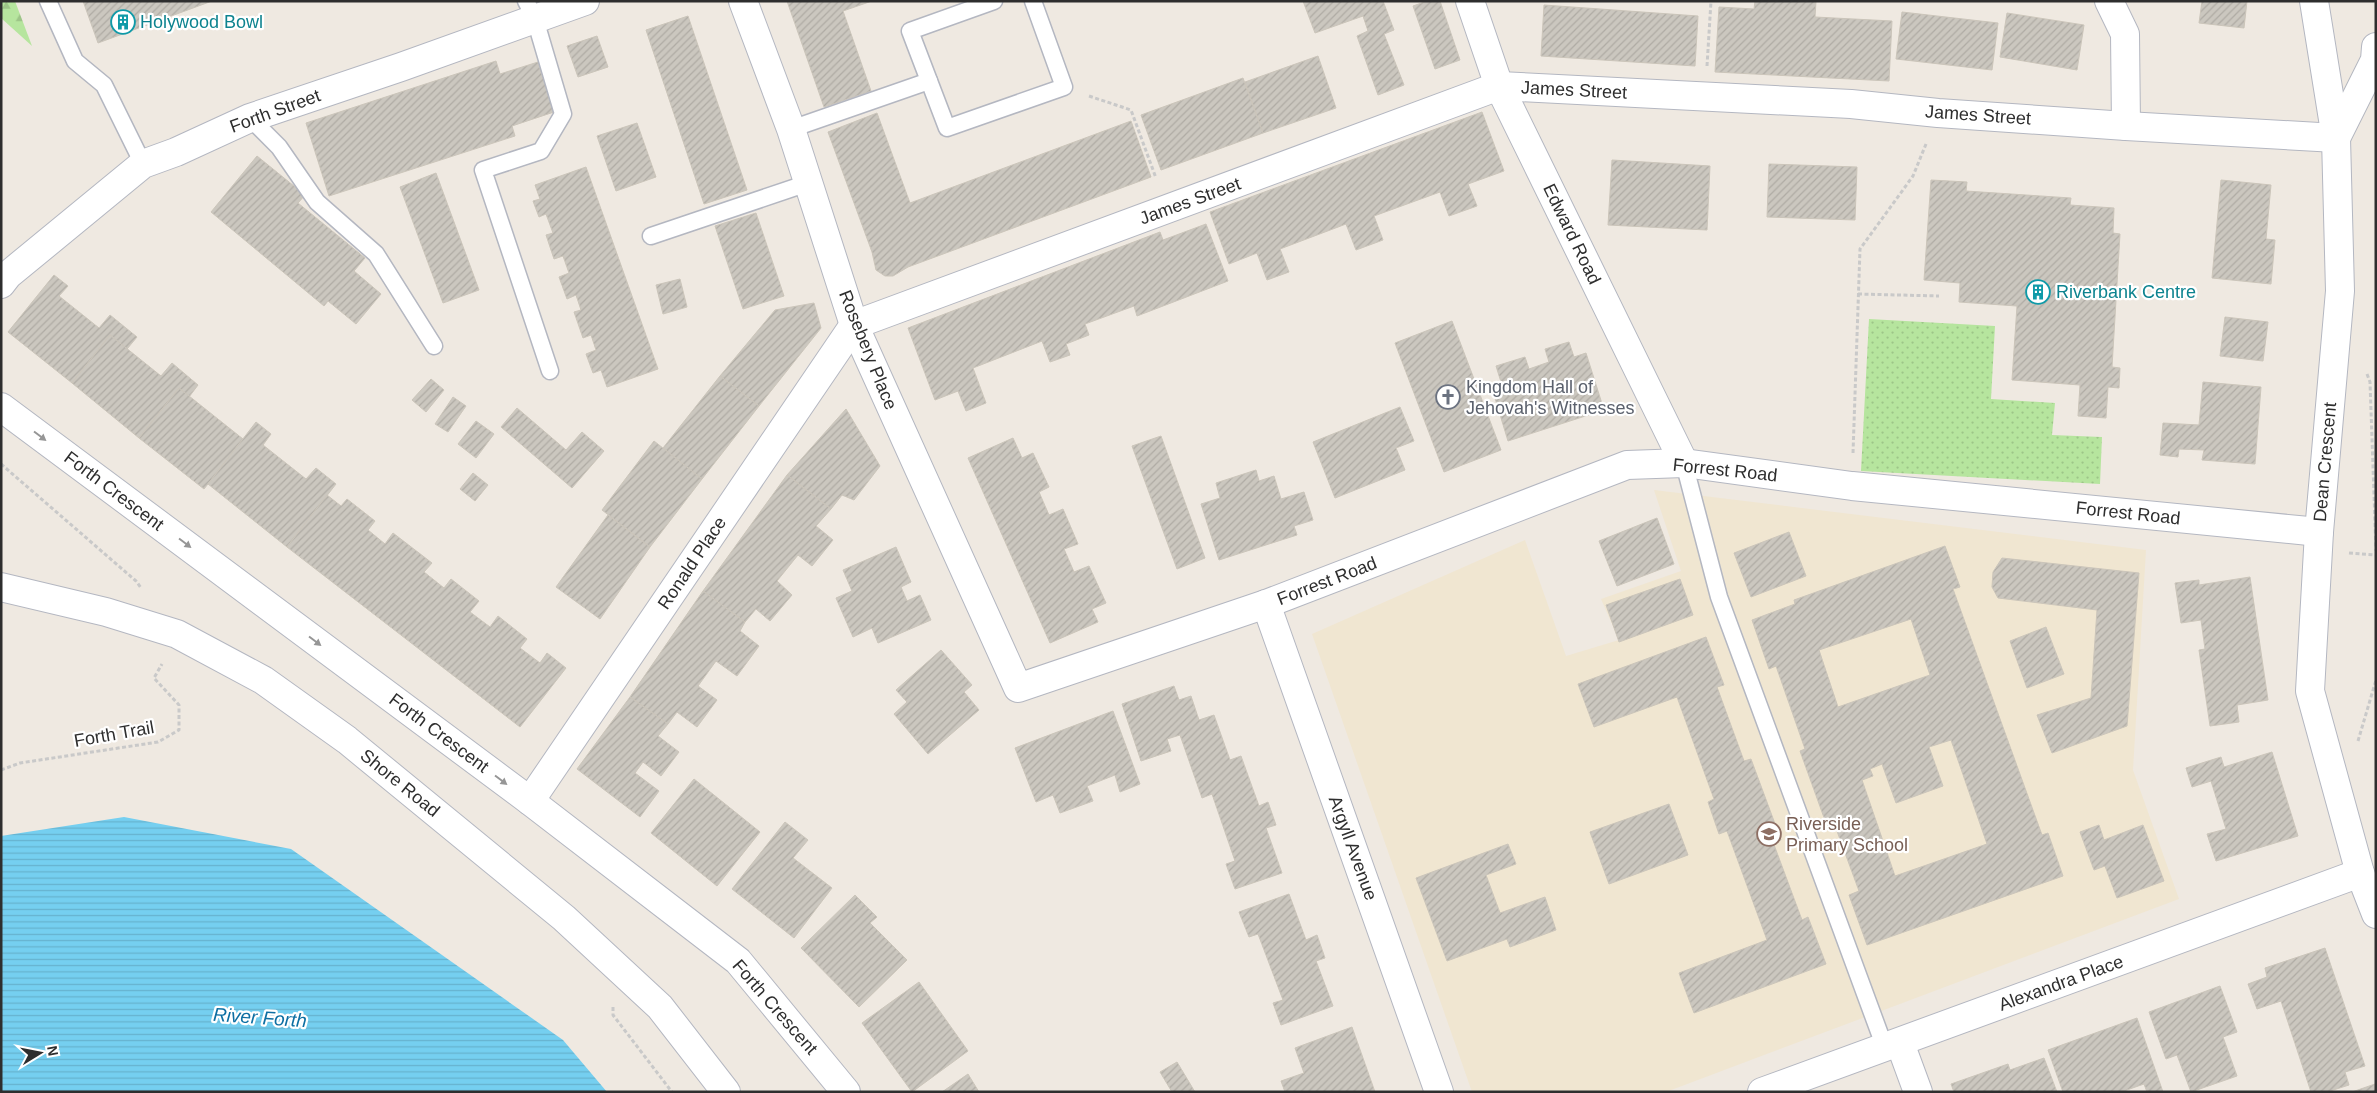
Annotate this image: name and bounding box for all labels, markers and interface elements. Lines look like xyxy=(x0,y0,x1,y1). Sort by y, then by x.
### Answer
building icon: Holywood Bowl xyxy=(110,9,136,35)
place label: Holywood Bowl xyxy=(140,12,263,32)
street label: James Street xyxy=(1521,77,1627,103)
street label: Forth Street xyxy=(227,85,323,137)
street label: James Street xyxy=(1924,101,2032,129)
street label: James Street xyxy=(1137,173,1243,229)
street label: Edward Road xyxy=(1539,181,1605,287)
building icon: Riverbank Centre xyxy=(2025,279,2051,305)
place label: Riverbank Centre xyxy=(2056,282,2196,302)
street label: Rosebery Place xyxy=(835,287,901,413)
place label: Kingdom Hall of Jehovah's Witnesses xyxy=(1466,377,1635,418)
church icon: Kingdom Hall of Jehovah's Witnesses xyxy=(1435,384,1461,410)
street label: Dean Crescent xyxy=(2310,401,2340,523)
one-way arrow xyxy=(33,431,47,441)
street label: Forth Crescent xyxy=(60,447,168,535)
street label: Forrest Road xyxy=(1672,455,1778,485)
street label: Forrest Road xyxy=(2075,498,2181,528)
street label: Ronald Place xyxy=(654,513,730,613)
one-way arrow xyxy=(178,538,191,549)
street label: Forrest Road xyxy=(1274,553,1380,609)
one-way arrow xyxy=(308,635,321,646)
street label: Forth Crescent xyxy=(385,689,493,777)
street label: Forth Trail xyxy=(72,717,156,751)
street label: Shore Road xyxy=(356,745,444,821)
one-way arrow xyxy=(494,774,507,785)
street label: Argyll Avenue xyxy=(1325,793,1381,903)
place label: Riverside Primary School xyxy=(1786,814,1908,855)
school or university icon: Riverside Primary School xyxy=(1756,821,1782,847)
street label: Alexandra Place xyxy=(1996,951,2126,1015)
street label: Forth Crescent xyxy=(728,956,822,1058)
water label: River Forth xyxy=(212,1004,308,1031)
north arrow xyxy=(15,1028,65,1078)
text: N xyxy=(44,1044,62,1057)

